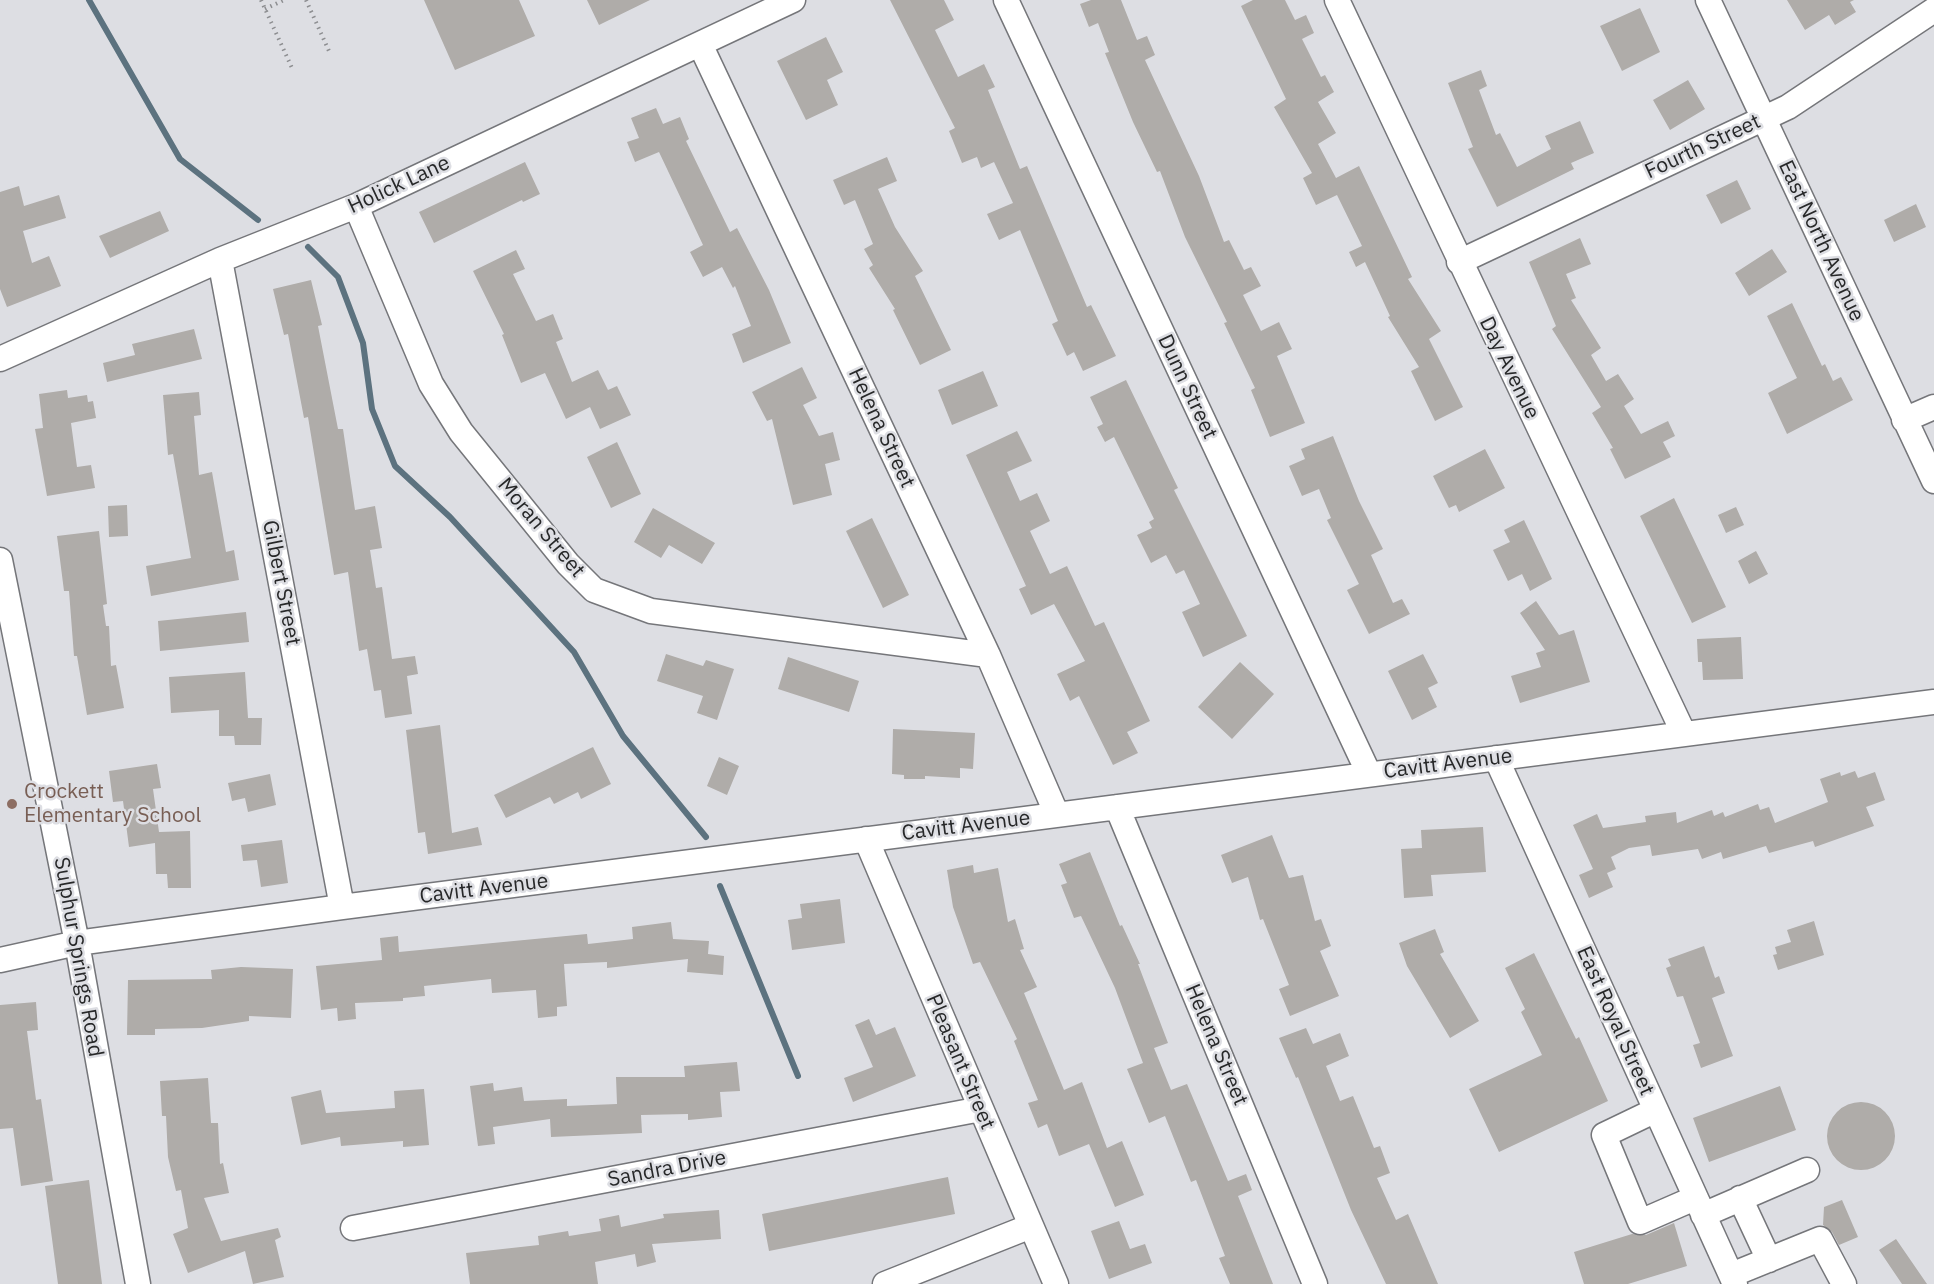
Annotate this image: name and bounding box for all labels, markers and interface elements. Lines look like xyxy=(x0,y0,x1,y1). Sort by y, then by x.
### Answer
street label: Fourth Street xyxy=(1641,109,1765,185)
street label: Holick Lane xyxy=(344,150,454,220)
street label: East North Avenue xyxy=(1773,157,1869,325)
street label: Day Avenue xyxy=(1473,313,1545,423)
street label: Dunn Street xyxy=(1152,331,1222,443)
street label: Helena Street xyxy=(842,364,920,492)
street label: Moran Street xyxy=(492,473,590,583)
street label: Gilbert Street xyxy=(257,518,305,648)
street label: Cavitt Avenue xyxy=(1382,744,1514,784)
place label: Crockett Elementary School xyxy=(24,779,201,829)
marker: Crockett Elementary School xyxy=(5,797,19,811)
street label: Cavitt Avenue xyxy=(900,806,1032,846)
street label: Sulphur Springs Road xyxy=(48,855,108,1059)
street label: Cavitt Avenue xyxy=(418,869,550,909)
street label: East Royal Street xyxy=(1571,943,1659,1099)
street label: Helena Street xyxy=(1179,981,1253,1109)
street label: Pleasant Street xyxy=(920,991,1000,1133)
street label: Sandra Drive xyxy=(606,1145,728,1193)

